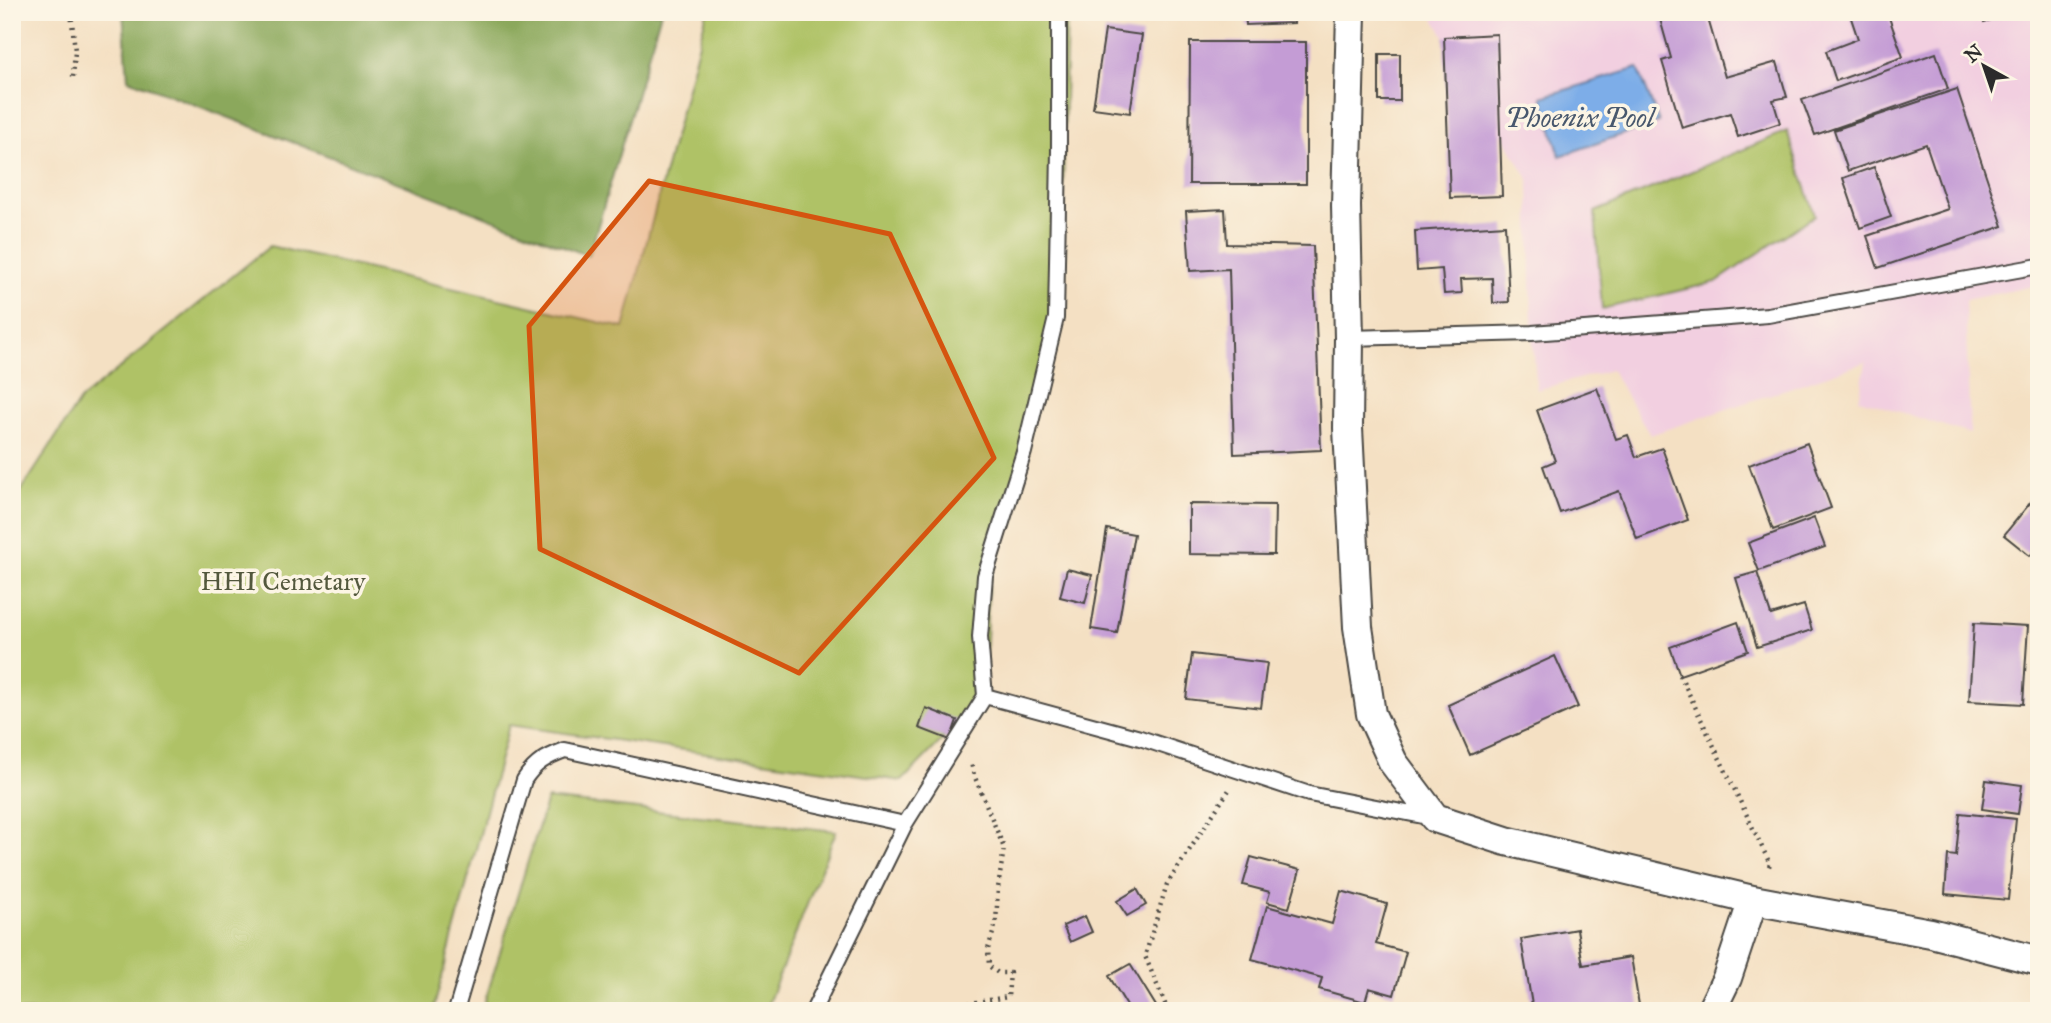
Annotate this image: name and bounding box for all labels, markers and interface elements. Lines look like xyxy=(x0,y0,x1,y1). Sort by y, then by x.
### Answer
north arrow xyxy=(1950,32,2020,102)
text: N xyxy=(1960,39,1987,67)
water label: Phoenix Pool xyxy=(1506,100,1657,135)
park label: HHI Cemetary xyxy=(200,565,366,597)

